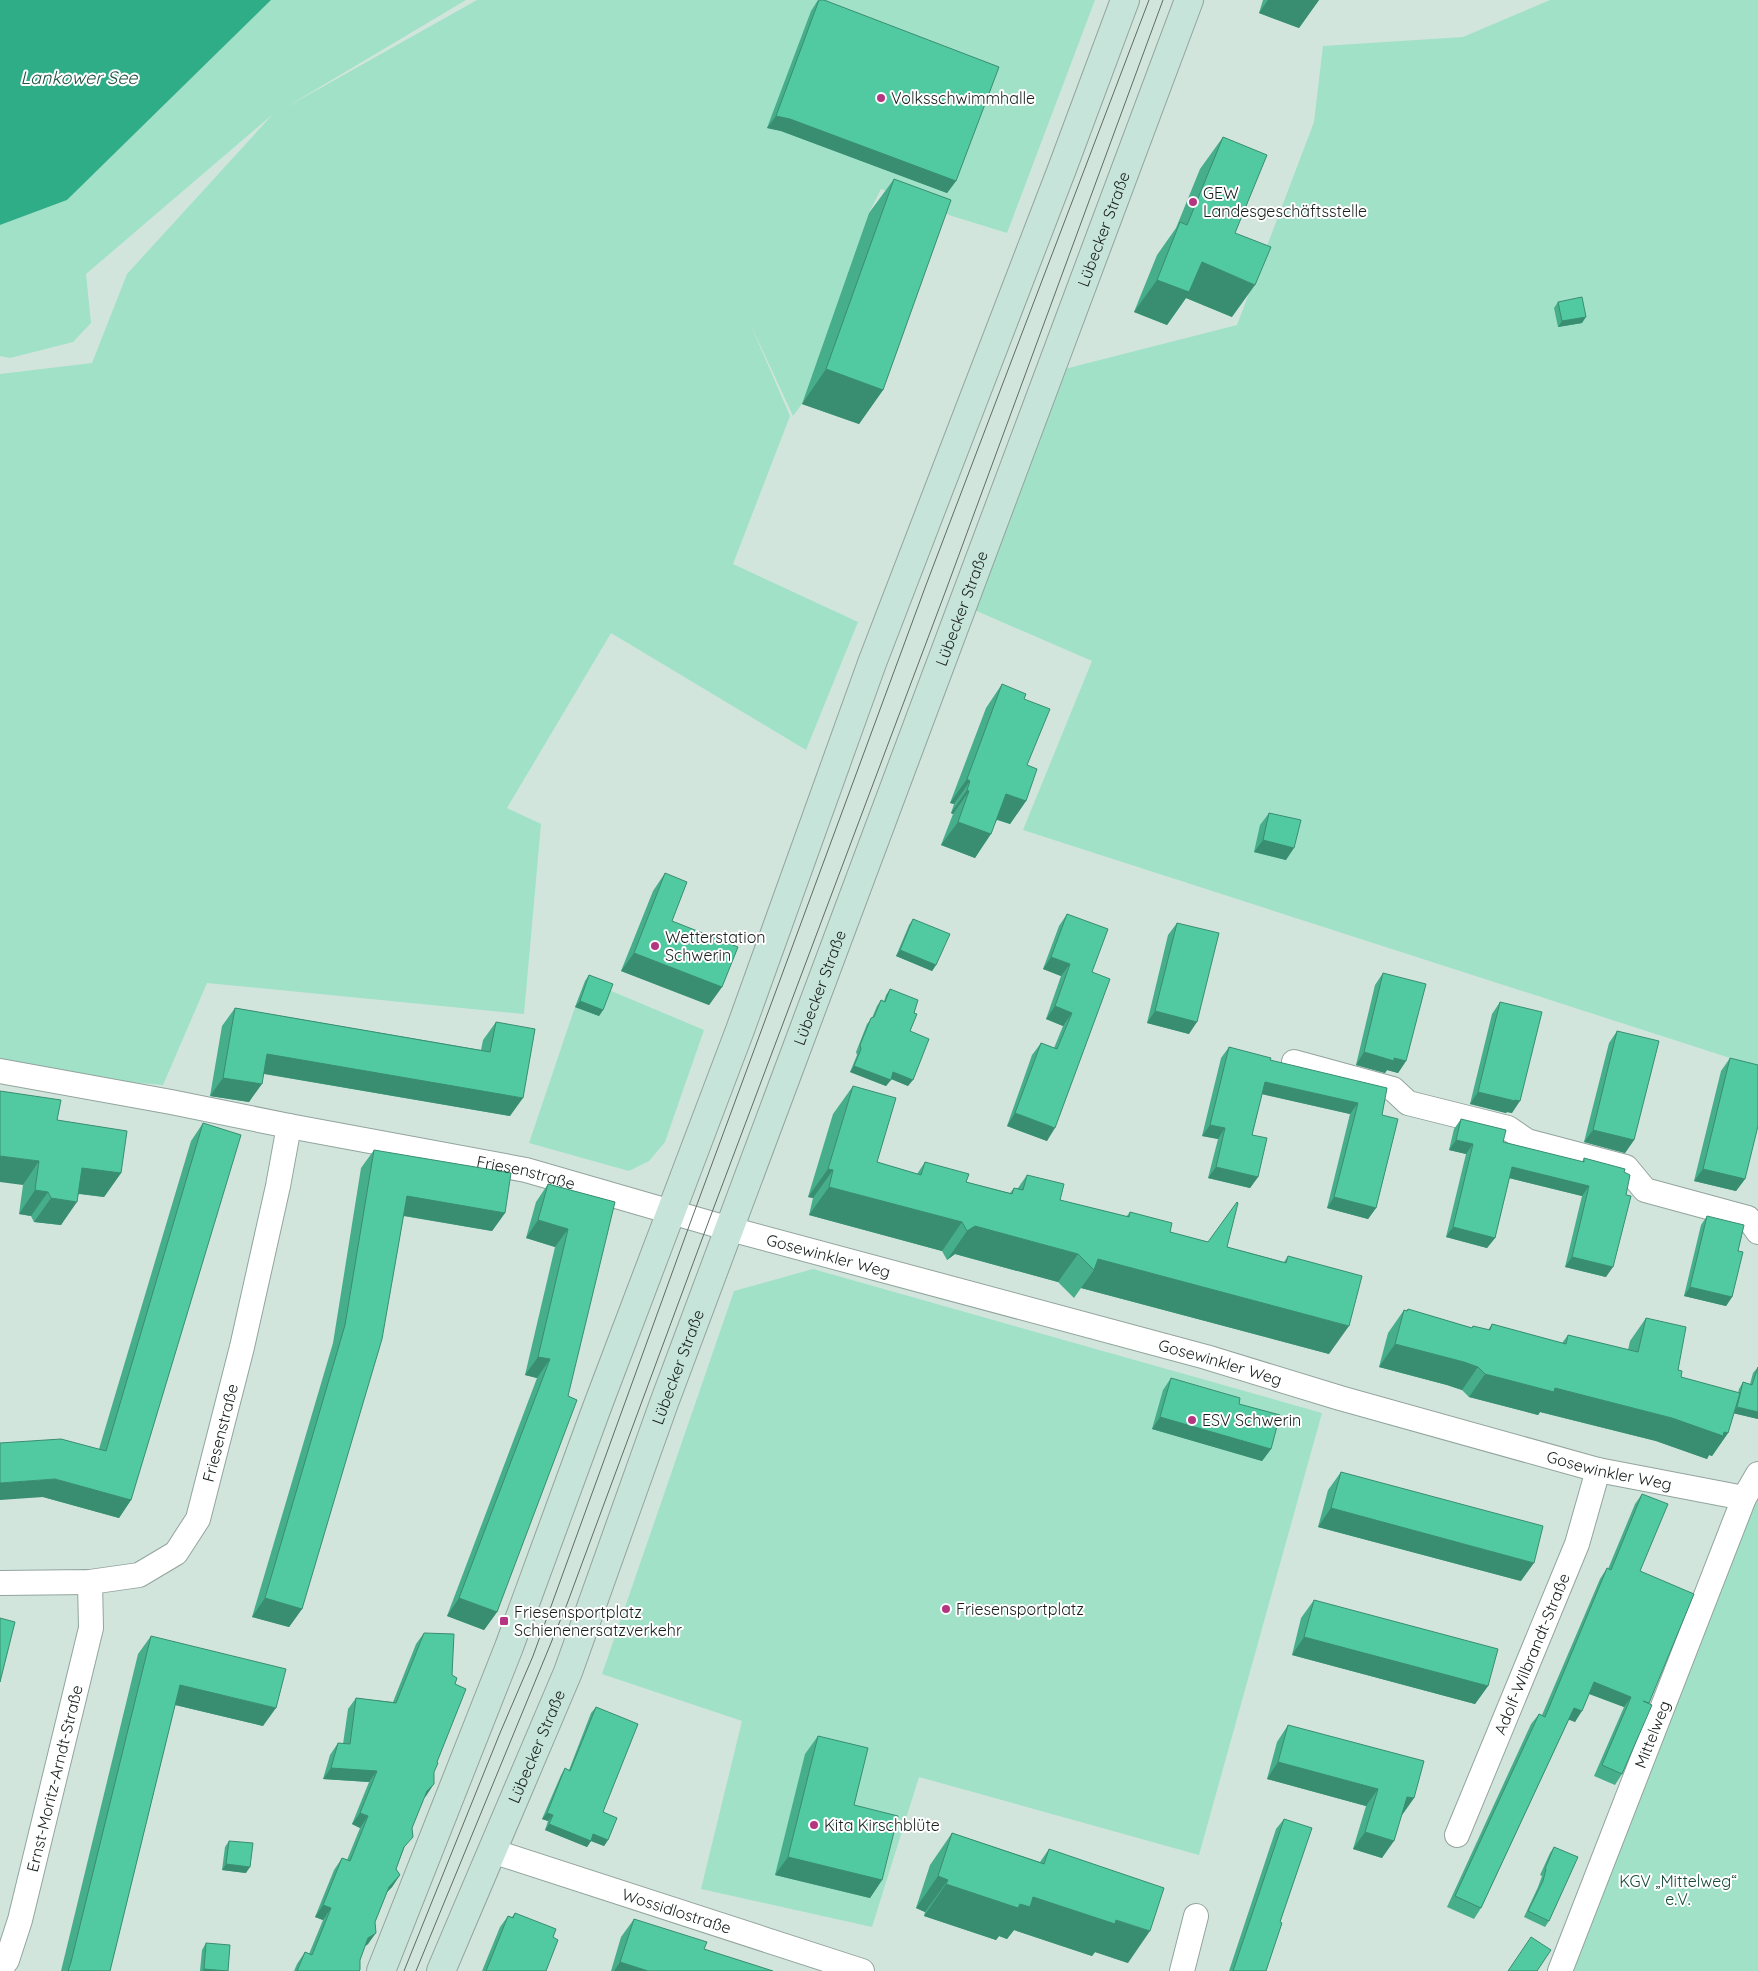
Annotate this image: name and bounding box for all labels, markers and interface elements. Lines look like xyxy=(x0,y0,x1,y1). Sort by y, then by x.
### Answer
water label: Lankower See xyxy=(21,66,138,89)
place label: Volksschwimmhalle xyxy=(891,88,1035,108)
marker: Volksschwimmhalle xyxy=(875,92,887,104)
street label: Lübecker Straße xyxy=(1073,169,1134,289)
place label: GEW Landesgeschäftsstelle xyxy=(1203,183,1367,221)
marker: GEW Landesgeschäftsstelle xyxy=(1187,196,1199,208)
street label: Lübecker Straße xyxy=(931,548,992,669)
place label: Wetterstation Schwerin xyxy=(665,927,766,965)
street label: Lübecker Straße xyxy=(789,927,850,1048)
marker: Wetterstation Schwerin xyxy=(649,940,661,952)
street label: Friesenstraße xyxy=(475,1151,578,1194)
street label: Gosewinkler Weg xyxy=(764,1229,893,1282)
street label: Lübecker Straße xyxy=(647,1307,708,1427)
street label: Gosewinkler Weg xyxy=(1156,1335,1285,1390)
street label: Friesenstraße xyxy=(198,1382,242,1484)
place label: ESV Schwerin xyxy=(1202,1410,1301,1430)
marker: ESV Schwerin xyxy=(1186,1414,1198,1426)
street label: Gosewinkler Weg xyxy=(1544,1446,1674,1494)
street label: Adolf-Wilbrandt-Straße xyxy=(1490,1570,1574,1738)
place label: Friesensportplatz xyxy=(956,1599,1084,1619)
place label: Friesensportplatz Schienenersatzverkehr xyxy=(514,1602,682,1640)
marker: Friesensportplatz xyxy=(940,1603,952,1615)
marker: Friesensportplatz Schienenersatzverkehr xyxy=(498,1615,510,1627)
street label: Ernst-Moritz-Arndt-Straße xyxy=(22,1683,87,1874)
street label: Lübecker Straße xyxy=(503,1687,569,1806)
street label: Mittelweg xyxy=(1630,1698,1674,1771)
place label: Kita Kirschblüte xyxy=(824,1815,940,1835)
marker: Kita Kirschblüte xyxy=(808,1819,820,1831)
park label: KGV „Mittelweg“ e.V. xyxy=(1619,1871,1737,1909)
street label: Wossidlostraße xyxy=(619,1884,734,1938)

